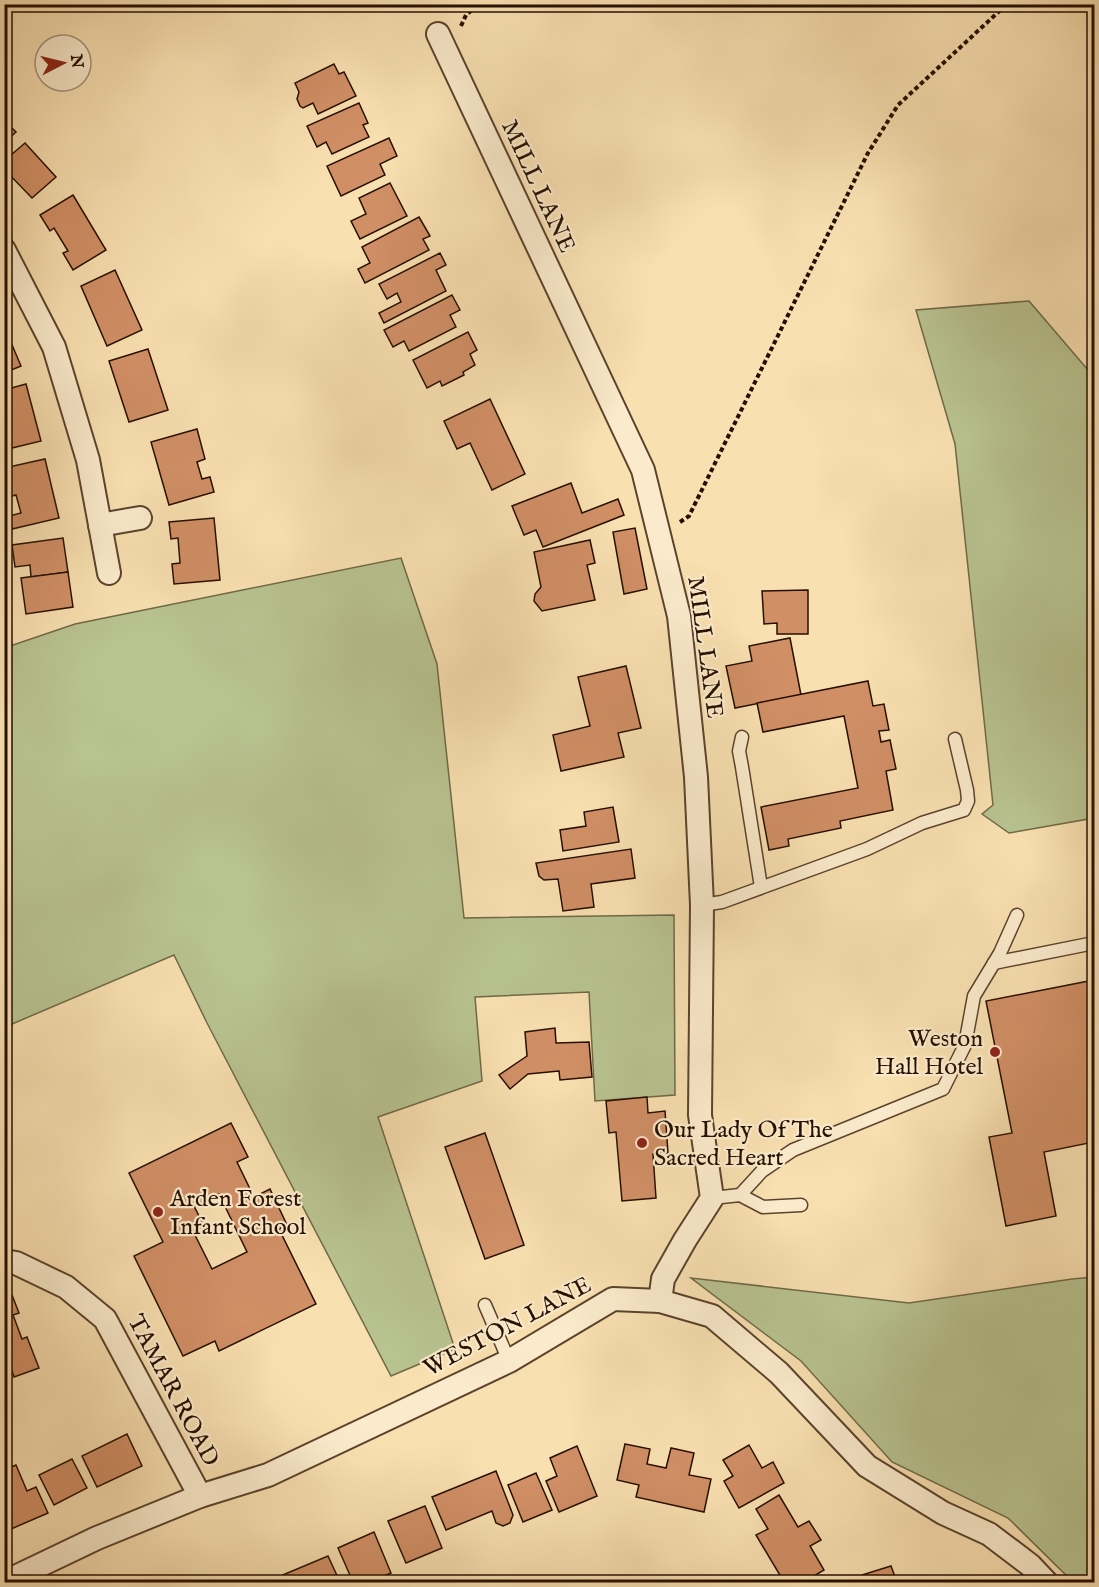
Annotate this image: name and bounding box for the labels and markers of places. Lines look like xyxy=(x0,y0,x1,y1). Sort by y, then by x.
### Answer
place label: Weston Hall Hotel xyxy=(875,1024,983,1083)
marker: Weston Hall Hotel xyxy=(988,1045,1002,1059)
place label: Our Lady Of The Sacred Heart xyxy=(654,1115,833,1174)
marker: Our Lady Of The Sacred Heart xyxy=(635,1136,649,1150)
place label: Arden Forest Infant School xyxy=(169,1184,306,1243)
marker: Arden Forest Infant School xyxy=(151,1205,165,1219)

